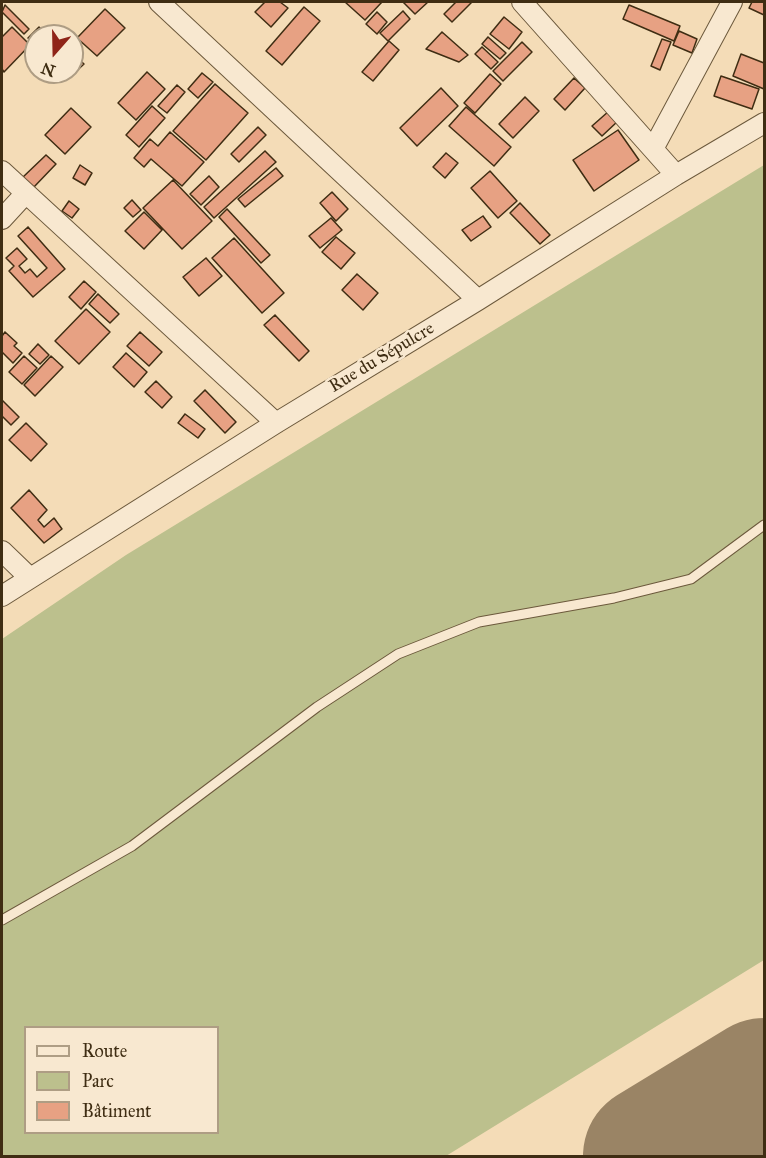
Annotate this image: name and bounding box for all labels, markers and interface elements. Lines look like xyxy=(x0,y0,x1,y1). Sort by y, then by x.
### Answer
north arrow xyxy=(24,24,84,84)
text: N xyxy=(39,58,58,81)
street label: Rue du Sépulcre xyxy=(325,318,439,398)
legend xyxy=(24,1026,219,1134)
text: Route xyxy=(82,1040,127,1062)
text: Parc xyxy=(82,1070,114,1092)
text: Bâtiment xyxy=(82,1100,151,1122)

